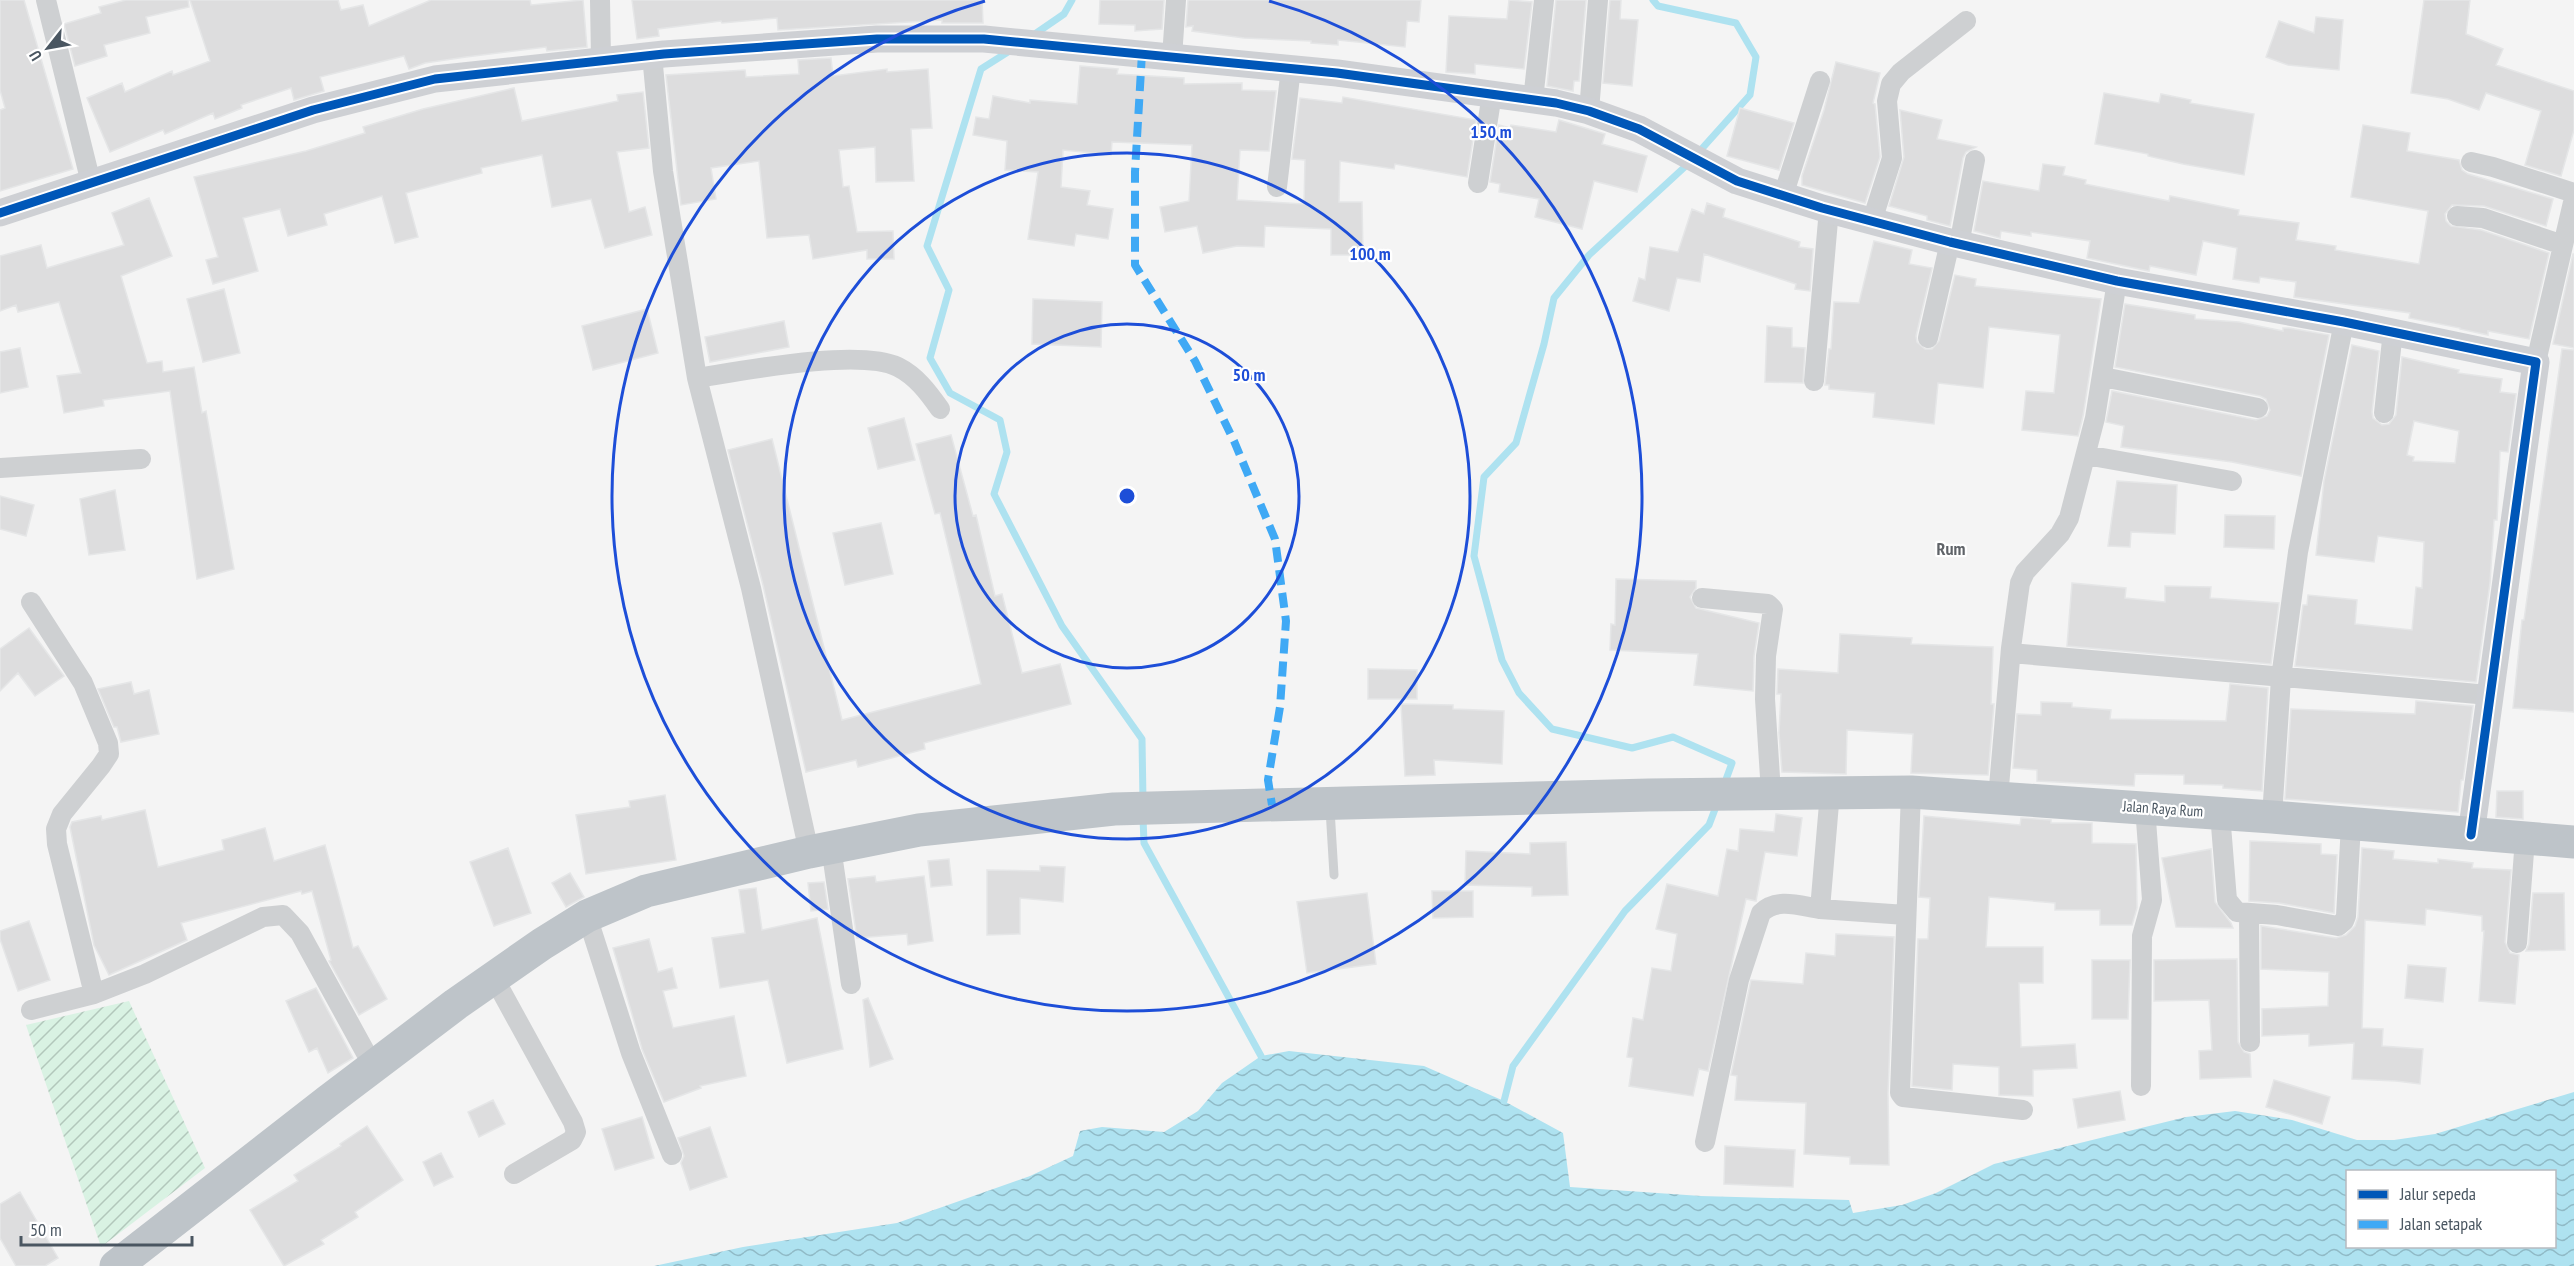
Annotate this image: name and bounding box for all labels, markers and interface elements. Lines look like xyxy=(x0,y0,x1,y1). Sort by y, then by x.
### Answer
north arrow xyxy=(18,18,78,78)
text: U xyxy=(24,47,46,64)
text: 150 m xyxy=(1470,120,1512,143)
text: 100 m xyxy=(1349,242,1391,265)
text: 50 m xyxy=(1233,363,1265,386)
centre of rings xyxy=(1117,486,1137,506)
district label: Rum xyxy=(1936,537,1966,560)
street label: Jalan Raya Rum xyxy=(2121,796,2204,821)
legend xyxy=(2346,1170,2556,1248)
text: Jalur sepeda xyxy=(2399,1182,2476,1205)
scale bar xyxy=(21,1209,192,1247)
text: Jalan setapak xyxy=(2399,1212,2482,1235)
text: 50 m xyxy=(30,1218,62,1241)

